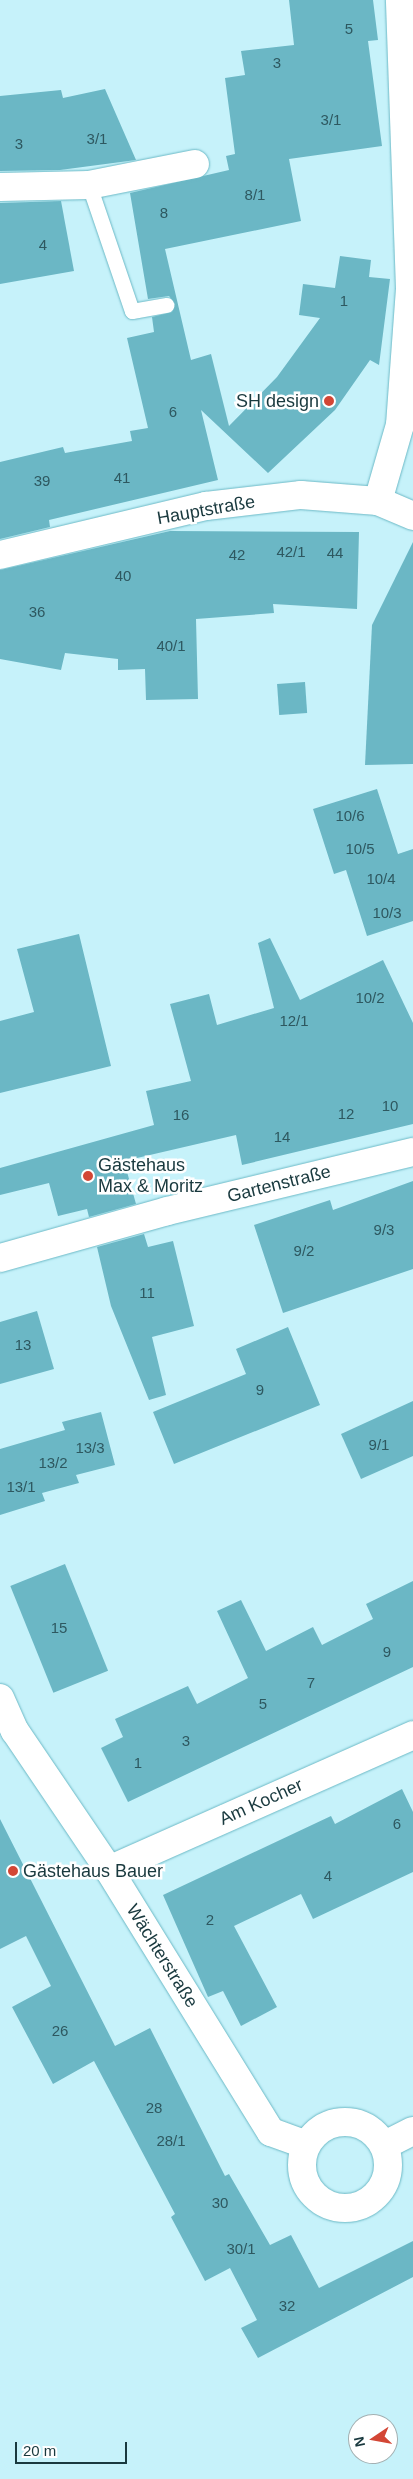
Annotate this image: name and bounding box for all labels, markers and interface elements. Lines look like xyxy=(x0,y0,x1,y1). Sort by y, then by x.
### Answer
house number: 5 xyxy=(345,20,353,38)
house number: 3 xyxy=(273,54,281,72)
house number: 3/1 xyxy=(321,111,341,129)
house number: 3/1 xyxy=(87,130,107,148)
house number: 3 xyxy=(15,135,23,153)
house number: 8/1 xyxy=(245,186,265,204)
house number: 8 xyxy=(160,204,168,222)
house number: 4 xyxy=(39,236,47,254)
house number: 1 xyxy=(340,292,348,310)
place label: SH design xyxy=(236,390,319,412)
marker: SH design xyxy=(323,395,335,407)
house number: 6 xyxy=(169,403,177,421)
house number: 41 xyxy=(114,469,130,487)
house number: 39 xyxy=(34,472,50,490)
street label: Hauptstraße xyxy=(155,491,257,529)
house number: 42/1 xyxy=(276,543,306,561)
house number: 44 xyxy=(327,544,343,562)
house number: 42 xyxy=(229,546,245,564)
house number: 40 xyxy=(115,567,131,585)
house number: 36 xyxy=(29,603,45,621)
house number: 40/1 xyxy=(156,637,186,655)
house number: 10/6 xyxy=(335,807,365,825)
house number: 10/5 xyxy=(345,840,375,858)
house number: 10/4 xyxy=(366,870,396,888)
house number: 10/3 xyxy=(372,904,402,922)
house number: 10/2 xyxy=(355,989,385,1007)
house number: 12/1 xyxy=(279,1012,309,1030)
house number: 10 xyxy=(382,1097,398,1115)
house number: 12 xyxy=(338,1105,354,1123)
house number: 16 xyxy=(173,1106,189,1124)
house number: 14 xyxy=(274,1128,290,1146)
place label: Gästehaus Max & Moritz xyxy=(98,1155,203,1198)
street label: Gartenstraße xyxy=(225,1161,333,1207)
marker: Gästehaus Max & Moritz xyxy=(82,1170,94,1182)
house number: 9/3 xyxy=(374,1221,394,1239)
house number: 9/2 xyxy=(294,1242,314,1260)
house number: 11 xyxy=(139,1284,155,1302)
house number: 13 xyxy=(15,1336,31,1354)
house number: 9 xyxy=(256,1381,264,1399)
house number: 9/1 xyxy=(369,1436,389,1454)
house number: 13/3 xyxy=(75,1439,105,1457)
house number: 13/2 xyxy=(38,1454,68,1472)
house number: 13/1 xyxy=(6,1478,36,1496)
house number: 15 xyxy=(51,1619,67,1637)
house number: 9 xyxy=(383,1643,391,1661)
house number: 7 xyxy=(307,1674,315,1692)
house number: 5 xyxy=(259,1695,267,1713)
house number: 3 xyxy=(182,1732,190,1750)
house number: 1 xyxy=(134,1754,142,1772)
street label: Am Kocher xyxy=(216,1774,306,1830)
house number: 6 xyxy=(393,1815,401,1833)
place label: Gästehaus Bauer xyxy=(23,1860,163,1882)
marker: Gästehaus Bauer xyxy=(7,1865,19,1877)
house number: 4 xyxy=(324,1867,332,1885)
street label: Wächterstraße xyxy=(122,1900,202,2012)
house number: 2 xyxy=(206,1911,214,1929)
house number: 26 xyxy=(52,2022,68,2040)
house number: 28 xyxy=(146,2099,162,2117)
house number: 28/1 xyxy=(156,2132,186,2150)
house number: 30 xyxy=(212,2194,228,2212)
house number: 30/1 xyxy=(226,2240,256,2258)
house number: 32 xyxy=(279,2297,295,2315)
north arrow xyxy=(348,2414,398,2464)
scale bar xyxy=(18,2432,130,2464)
text: N xyxy=(350,2435,368,2449)
text: 20 m xyxy=(23,2442,56,2459)

